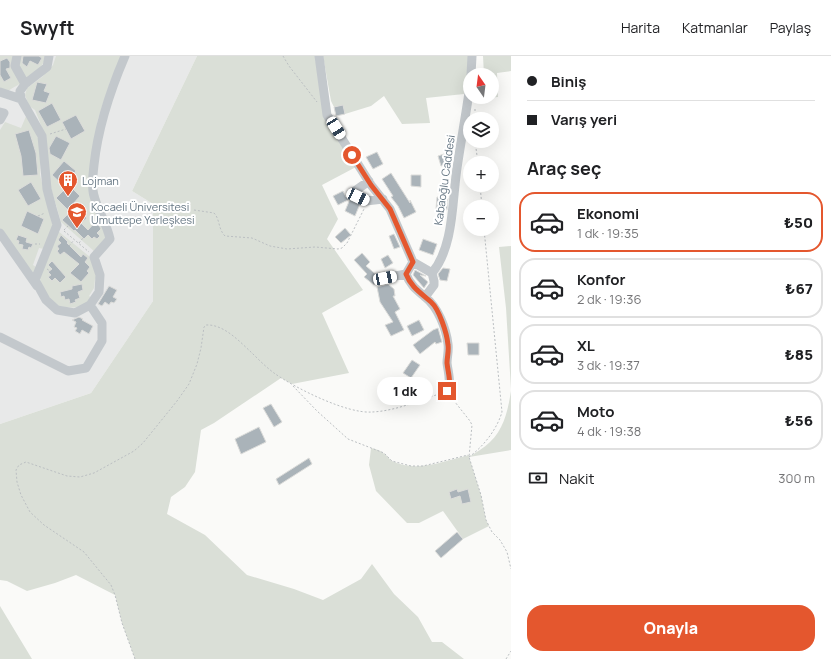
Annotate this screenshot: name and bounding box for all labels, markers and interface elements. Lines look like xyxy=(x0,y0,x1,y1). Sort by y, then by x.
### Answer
text: Swyft xyxy=(20,15,74,41)
text: Harita xyxy=(621,18,660,37)
text: Katmanlar xyxy=(682,18,748,37)
text: Paylaş xyxy=(770,18,811,37)
north arrow xyxy=(463,68,499,104)
map controls xyxy=(463,68,499,236)
text: Biniş xyxy=(551,71,586,92)
text: Varış yeri xyxy=(551,109,617,130)
button: layers xyxy=(463,112,499,148)
car xyxy=(325,115,347,141)
street label: Kabaoğlu Caddesi xyxy=(430,134,458,226)
route start xyxy=(343,146,361,164)
button: + xyxy=(463,156,499,192)
text: Araç seç xyxy=(527,156,601,180)
building icon: Lojman xyxy=(57,169,79,197)
place label: Lojman xyxy=(82,173,119,188)
car xyxy=(345,186,371,208)
place label: Kocaeli Üniversitesi Umuttepe Yerleşkesi xyxy=(91,199,195,227)
button: − xyxy=(463,200,499,236)
school or university icon: Kocaeli Üniversitesi Umuttepe Yerleşkesi xyxy=(66,201,88,229)
text: Ekonomi xyxy=(577,203,639,224)
icon: car xyxy=(529,204,565,240)
text: ₺50 xyxy=(784,212,813,233)
text: 1 dk · 19:35 xyxy=(577,224,639,242)
text: Konfor xyxy=(577,269,625,290)
car xyxy=(372,270,398,286)
icon: car xyxy=(529,270,565,306)
text: ₺67 xyxy=(785,278,813,299)
text: 2 dk · 19:36 xyxy=(577,290,642,308)
text: XL xyxy=(577,335,595,356)
icon: car xyxy=(529,336,565,372)
text: ₺85 xyxy=(785,344,813,365)
text: 3 dk · 19:37 xyxy=(577,356,640,374)
callout: 1 dk xyxy=(377,377,433,405)
text: 1 dk xyxy=(393,382,417,400)
route end xyxy=(438,382,456,400)
text: Moto xyxy=(577,401,614,422)
icon: car xyxy=(529,402,565,438)
text: ₺56 xyxy=(785,410,813,431)
text: 4 dk · 19:38 xyxy=(577,422,641,440)
icon: cash xyxy=(527,467,549,489)
text: Nakit xyxy=(559,468,595,489)
text: 300 m xyxy=(778,469,815,487)
button: Onayla xyxy=(527,605,815,651)

